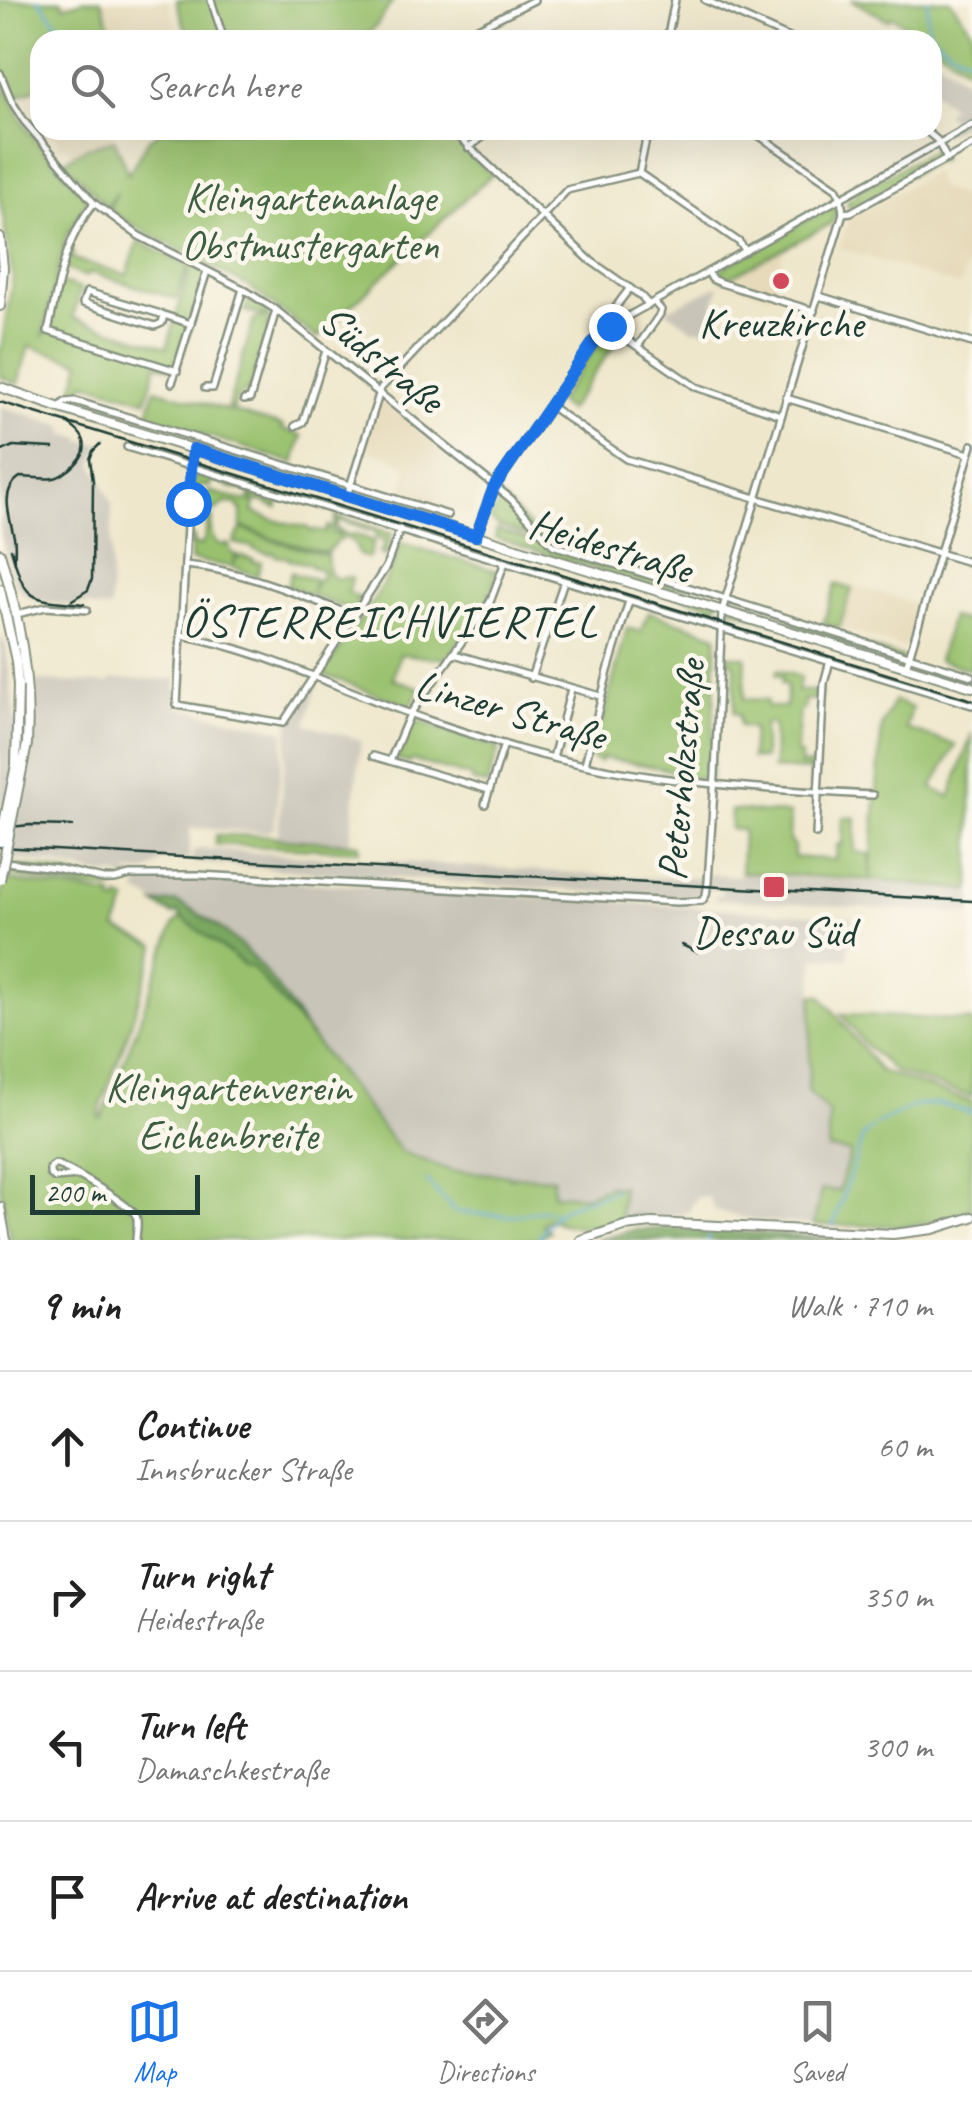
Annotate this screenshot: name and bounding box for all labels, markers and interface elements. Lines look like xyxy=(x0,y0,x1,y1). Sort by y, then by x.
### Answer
search box xyxy=(30,30,942,140)
icon: search xyxy=(65,58,120,113)
text: Search here xyxy=(145,62,300,109)
park label: Kleingartenanlage Obstmustergarten xyxy=(181,171,440,272)
marker: Kreuzkirche xyxy=(770,270,792,292)
street label: Südstraße xyxy=(309,293,457,427)
place label: Kreuzkirche xyxy=(699,297,866,350)
route end xyxy=(589,304,635,350)
route start xyxy=(166,481,212,527)
street label: Heidestraße xyxy=(523,497,701,597)
district label: ÖSTERREICHVIERTEL xyxy=(181,593,599,650)
street label: Peterholzstraße xyxy=(645,654,718,883)
street label: Linzer Straße xyxy=(410,658,615,764)
marker: Dessau Süd xyxy=(761,874,787,900)
place label: Dessau Süd xyxy=(693,906,861,959)
park label: Kleingartenverein Eichenbreite xyxy=(105,1061,353,1162)
scale bar xyxy=(30,1170,200,1214)
text: 200 m xyxy=(45,1175,105,1210)
text: 9 min xyxy=(40,1279,120,1332)
text: Walk · 710 m xyxy=(788,1285,932,1326)
text: Continue xyxy=(135,1402,249,1449)
icon: ahead xyxy=(40,1419,95,1474)
text: 60 m xyxy=(878,1426,932,1467)
text: Innsbrucker Straße xyxy=(135,1449,352,1490)
text: Turn right xyxy=(135,1552,269,1599)
icon: right xyxy=(40,1569,95,1624)
text: 350 m xyxy=(863,1576,932,1617)
text: Heidestraße xyxy=(135,1599,262,1640)
text: Turn left xyxy=(135,1702,245,1749)
icon: left xyxy=(40,1719,95,1774)
text: 300 m xyxy=(863,1726,932,1767)
text: Damaschkestraße xyxy=(135,1749,328,1790)
icon: arrive xyxy=(40,1869,95,1924)
text: Arrive at destination xyxy=(135,1873,407,1920)
tab: Map xyxy=(127,1994,182,2089)
tab: Directions xyxy=(437,1994,535,2089)
tab: Saved xyxy=(790,1994,845,2089)

